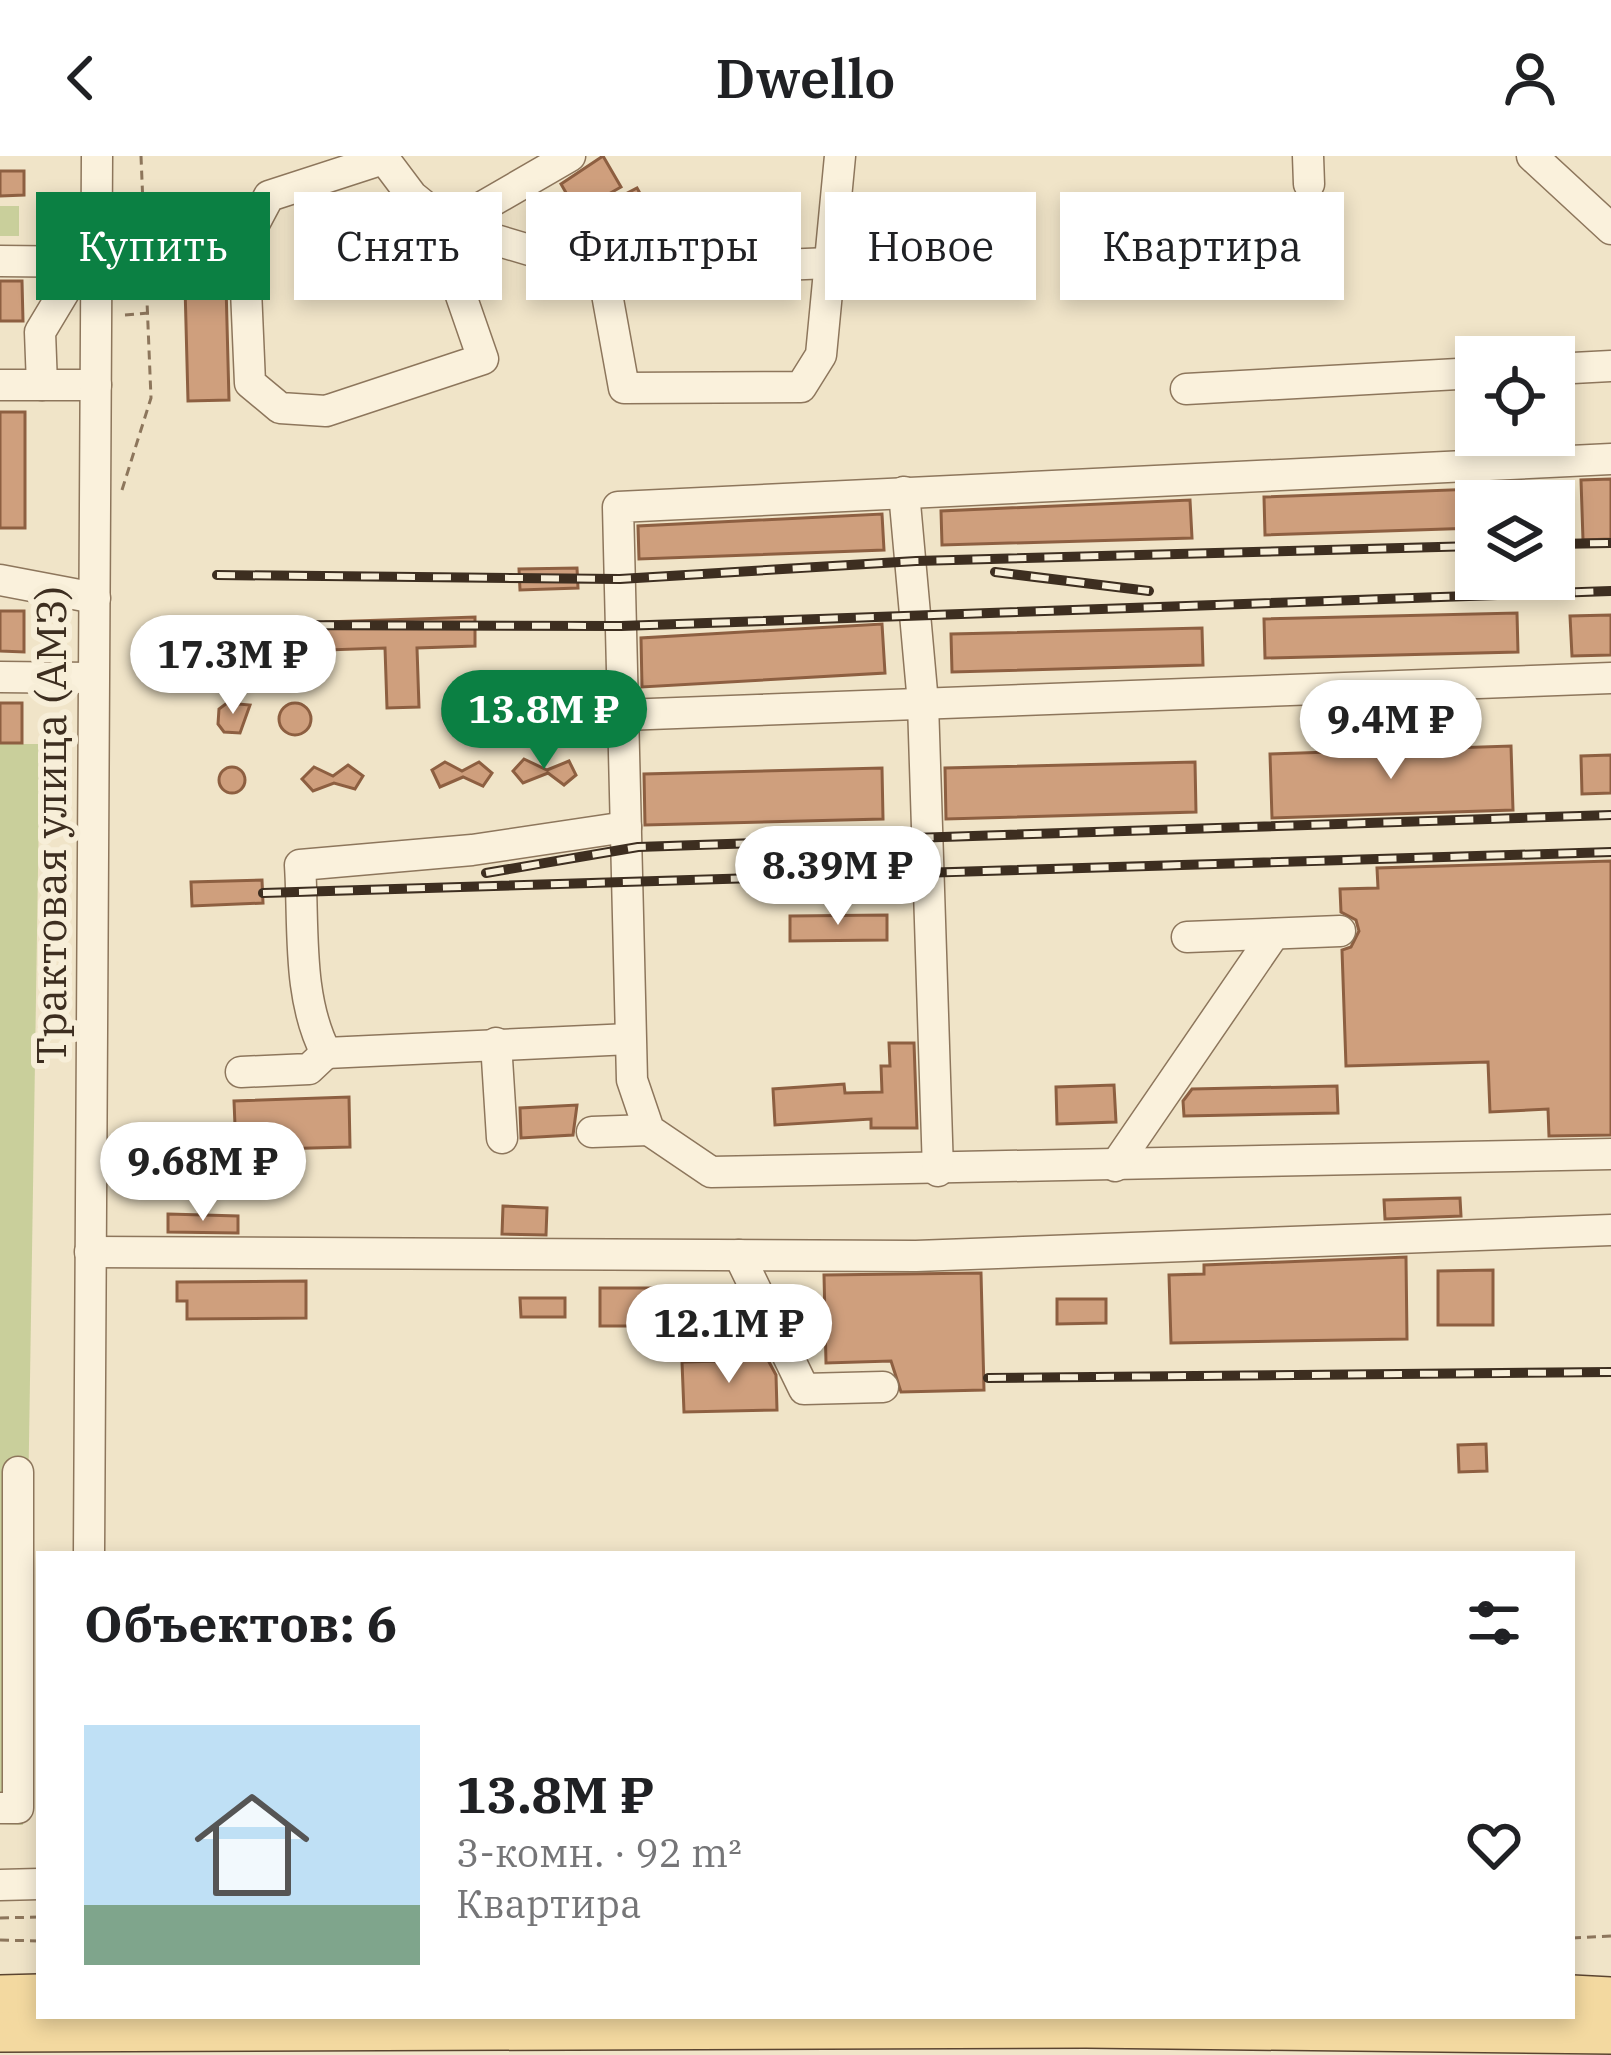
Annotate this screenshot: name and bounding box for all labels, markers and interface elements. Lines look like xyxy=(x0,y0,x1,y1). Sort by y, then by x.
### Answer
text: Dwello xyxy=(716,43,895,113)
icon: back xyxy=(48,45,114,111)
icon: person xyxy=(1497,45,1563,111)
chip: Купить xyxy=(36,192,270,300)
chip: Снять xyxy=(294,192,502,300)
chip: Фильтры xyxy=(526,192,801,300)
chip: Новое xyxy=(825,192,1036,300)
chip: Квартира xyxy=(1060,192,1344,300)
map controls xyxy=(1455,336,1575,600)
button: locate xyxy=(1455,336,1575,456)
button: layers xyxy=(1455,480,1575,600)
street label: Трактовая улица (АМЗ) xyxy=(23,586,78,1064)
pin: 17.3M ₽ xyxy=(122,615,344,717)
text: 17.3M ₽ xyxy=(157,628,309,679)
pin: 13.8M ₽ xyxy=(433,670,655,772)
pin: 9.4M ₽ xyxy=(1293,680,1489,782)
text: 13.8M ₽ xyxy=(468,683,620,734)
text: 9.4M ₽ xyxy=(1327,693,1455,744)
pin: 8.39M ₽ xyxy=(727,826,949,928)
text: 8.39M ₽ xyxy=(762,839,914,890)
pin: 9.68M ₽ xyxy=(92,1122,314,1224)
text: 9.68M ₽ xyxy=(127,1135,279,1186)
pin: 12.1M ₽ xyxy=(618,1284,840,1386)
text: 12.1M ₽ xyxy=(653,1297,805,1348)
text: Объектов: 6 xyxy=(84,1590,397,1656)
icon: filters xyxy=(1461,1590,1527,1656)
text: 13.8M ₽ xyxy=(456,1761,655,1827)
icon: home xyxy=(180,1773,324,1917)
icon: heart xyxy=(1461,1812,1527,1878)
text: 3-комн. · 92 m² xyxy=(456,1827,742,1878)
text: Квартира xyxy=(456,1878,642,1929)

